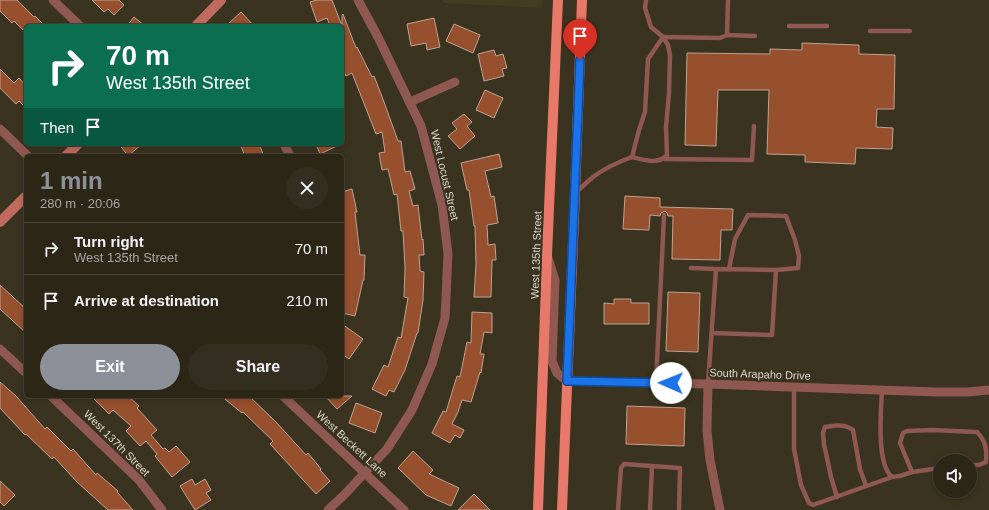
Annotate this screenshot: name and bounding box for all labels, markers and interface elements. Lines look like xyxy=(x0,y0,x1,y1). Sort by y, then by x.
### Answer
pin xyxy=(563,19,597,60)
icon: arrive xyxy=(569,25,591,47)
icon: right xyxy=(40,40,92,92)
text: 70 m xyxy=(106,40,170,71)
text: West 135th Street xyxy=(106,73,250,93)
icon: arrive xyxy=(82,116,104,138)
text: Then xyxy=(40,119,74,136)
street label: West Locust Street xyxy=(429,128,461,222)
text: 1 min xyxy=(40,167,103,194)
button: close xyxy=(286,167,328,209)
text: 280 m · 20:06 xyxy=(40,196,120,211)
street label: West 135th Street xyxy=(528,211,544,299)
text: Turn right xyxy=(74,233,144,250)
icon: right xyxy=(40,238,62,260)
text: 70 m xyxy=(295,240,328,257)
text: West 135th Street xyxy=(74,250,178,265)
icon: arrive xyxy=(40,290,62,312)
text: Arrive at destination xyxy=(74,292,219,309)
text: 210 m xyxy=(286,292,328,309)
button: Exit xyxy=(40,344,180,390)
button: Share xyxy=(188,344,328,390)
position arrow xyxy=(650,362,692,404)
street label: South Arapaho Drive xyxy=(709,366,811,382)
street label: West 137th Street xyxy=(82,408,152,478)
street label: West Beckett Lane xyxy=(314,408,390,480)
map controls xyxy=(933,454,977,498)
button: sound xyxy=(933,454,977,498)

